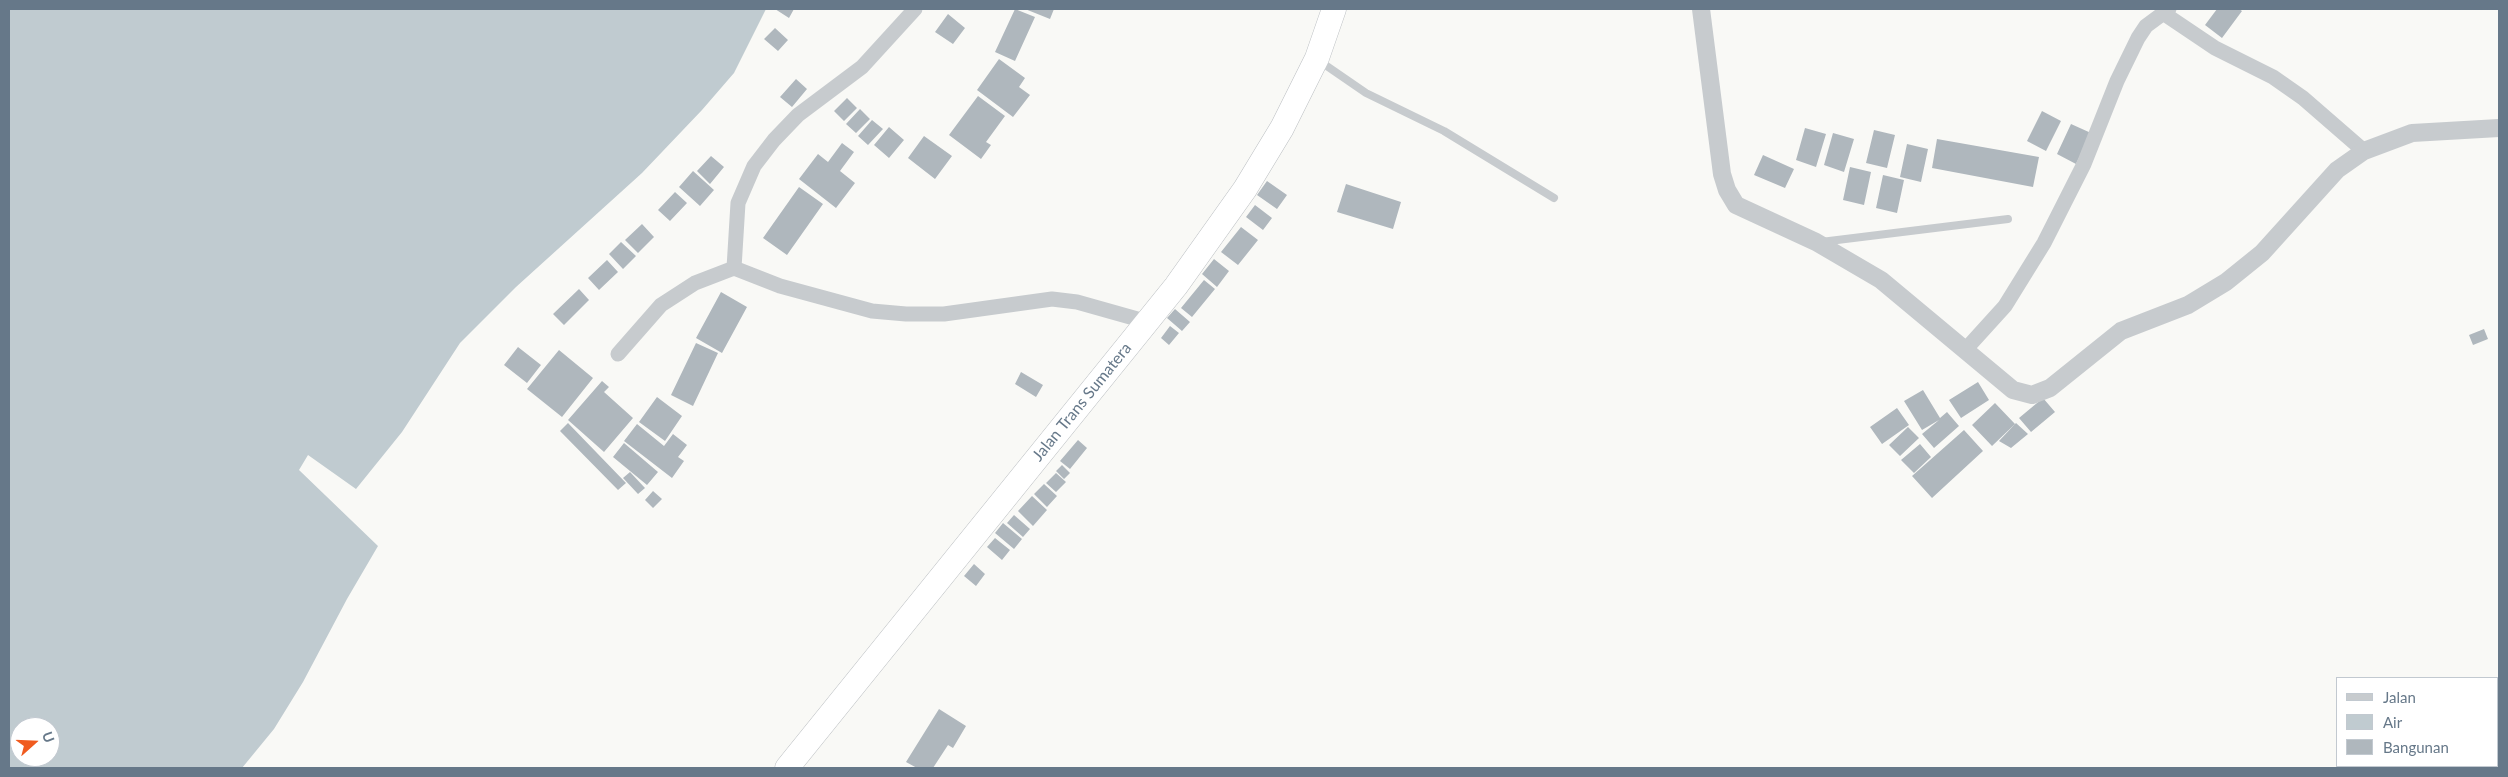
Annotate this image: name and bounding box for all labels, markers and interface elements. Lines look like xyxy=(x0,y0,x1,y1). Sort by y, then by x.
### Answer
street label: Jalan Trans Sumatera xyxy=(1028,339,1136,465)
legend xyxy=(2336,677,2498,767)
text: Jalan xyxy=(2383,688,2416,706)
text: Air xyxy=(2383,713,2402,731)
north arrow xyxy=(10,717,60,767)
text: U xyxy=(39,729,58,745)
text: Bangunan xyxy=(2383,738,2449,756)

